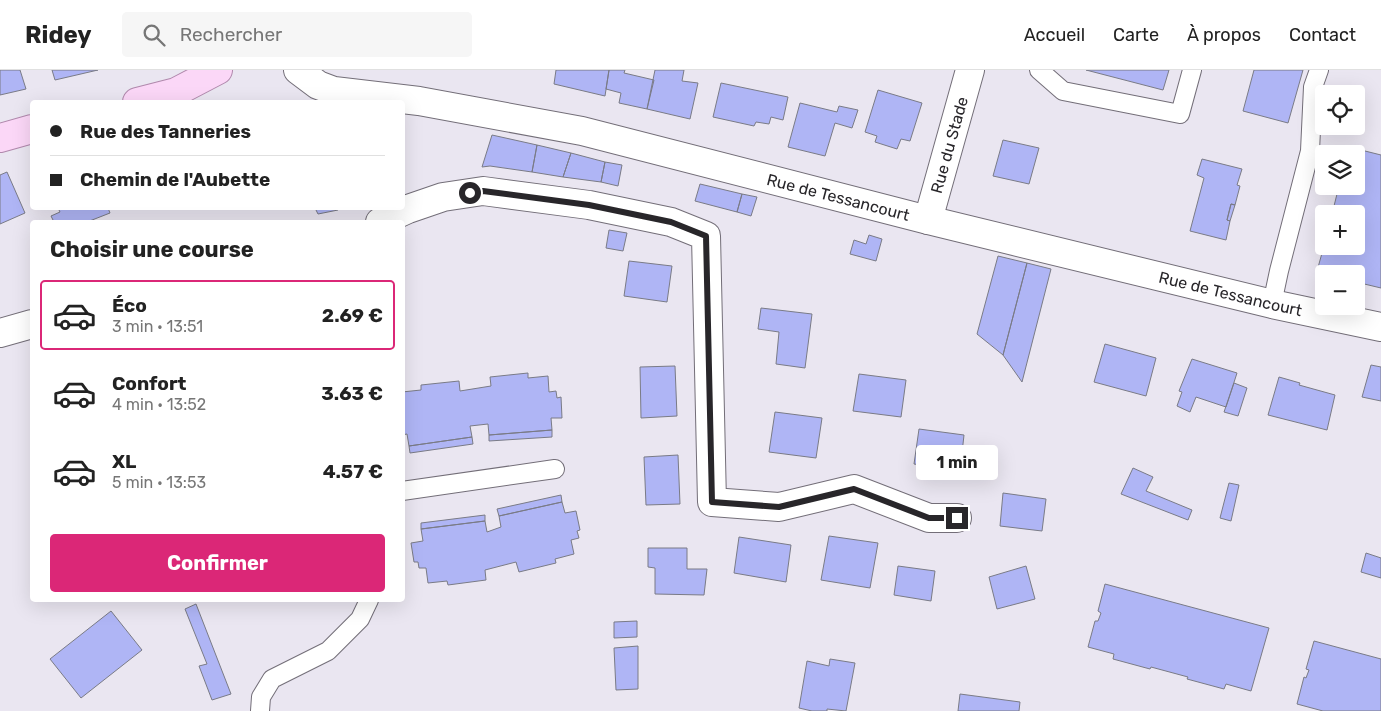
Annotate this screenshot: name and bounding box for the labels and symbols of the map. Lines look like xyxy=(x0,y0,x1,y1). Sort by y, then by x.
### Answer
street label: Rue du Stade xyxy=(926,94,972,195)
street label: Rue de Tessancourt xyxy=(765,169,912,224)
route start xyxy=(459,182,481,204)
street label: Rue de Tessancourt xyxy=(1157,267,1304,320)
callout: 1 min xyxy=(916,446,998,480)
route end xyxy=(946,507,968,529)

